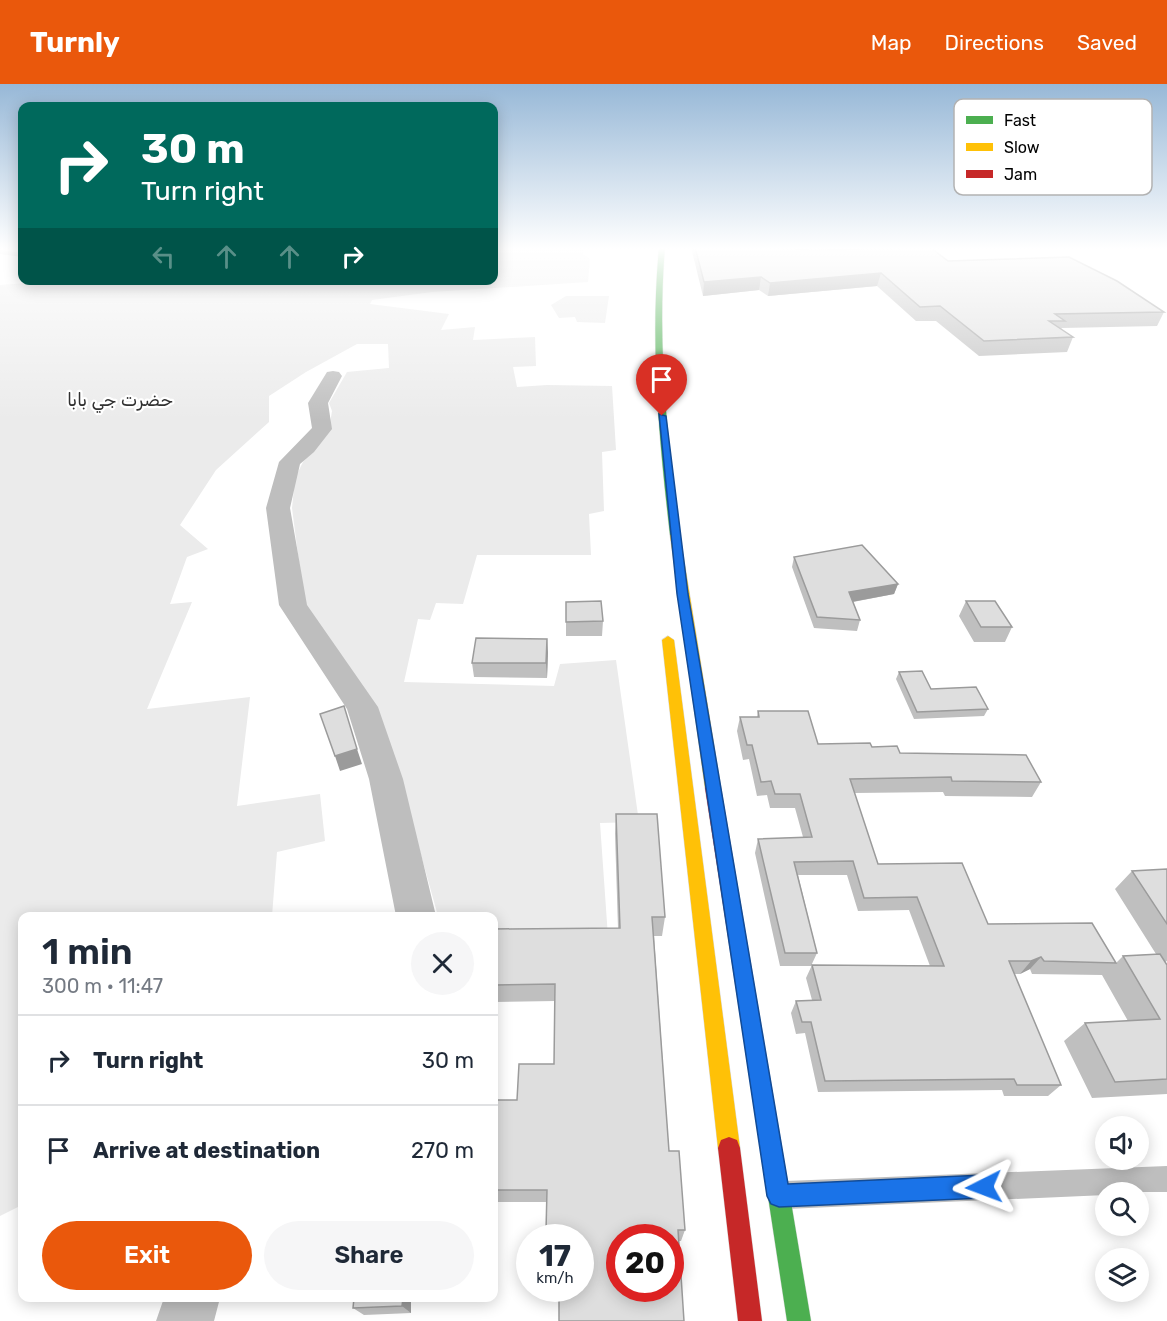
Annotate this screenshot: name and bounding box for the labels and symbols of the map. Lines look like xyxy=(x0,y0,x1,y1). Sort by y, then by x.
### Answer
legend xyxy=(954,99,1152,195)
text: Fast xyxy=(1004,111,1036,130)
text: Slow xyxy=(1004,138,1040,157)
text: Jam xyxy=(1004,165,1037,184)
pin xyxy=(636,354,687,416)
park label: حضرت جي بابا xyxy=(67,389,173,413)
position arrow xyxy=(952,1155,1016,1219)
speed limit sign: 20 xyxy=(606,1224,684,1302)

